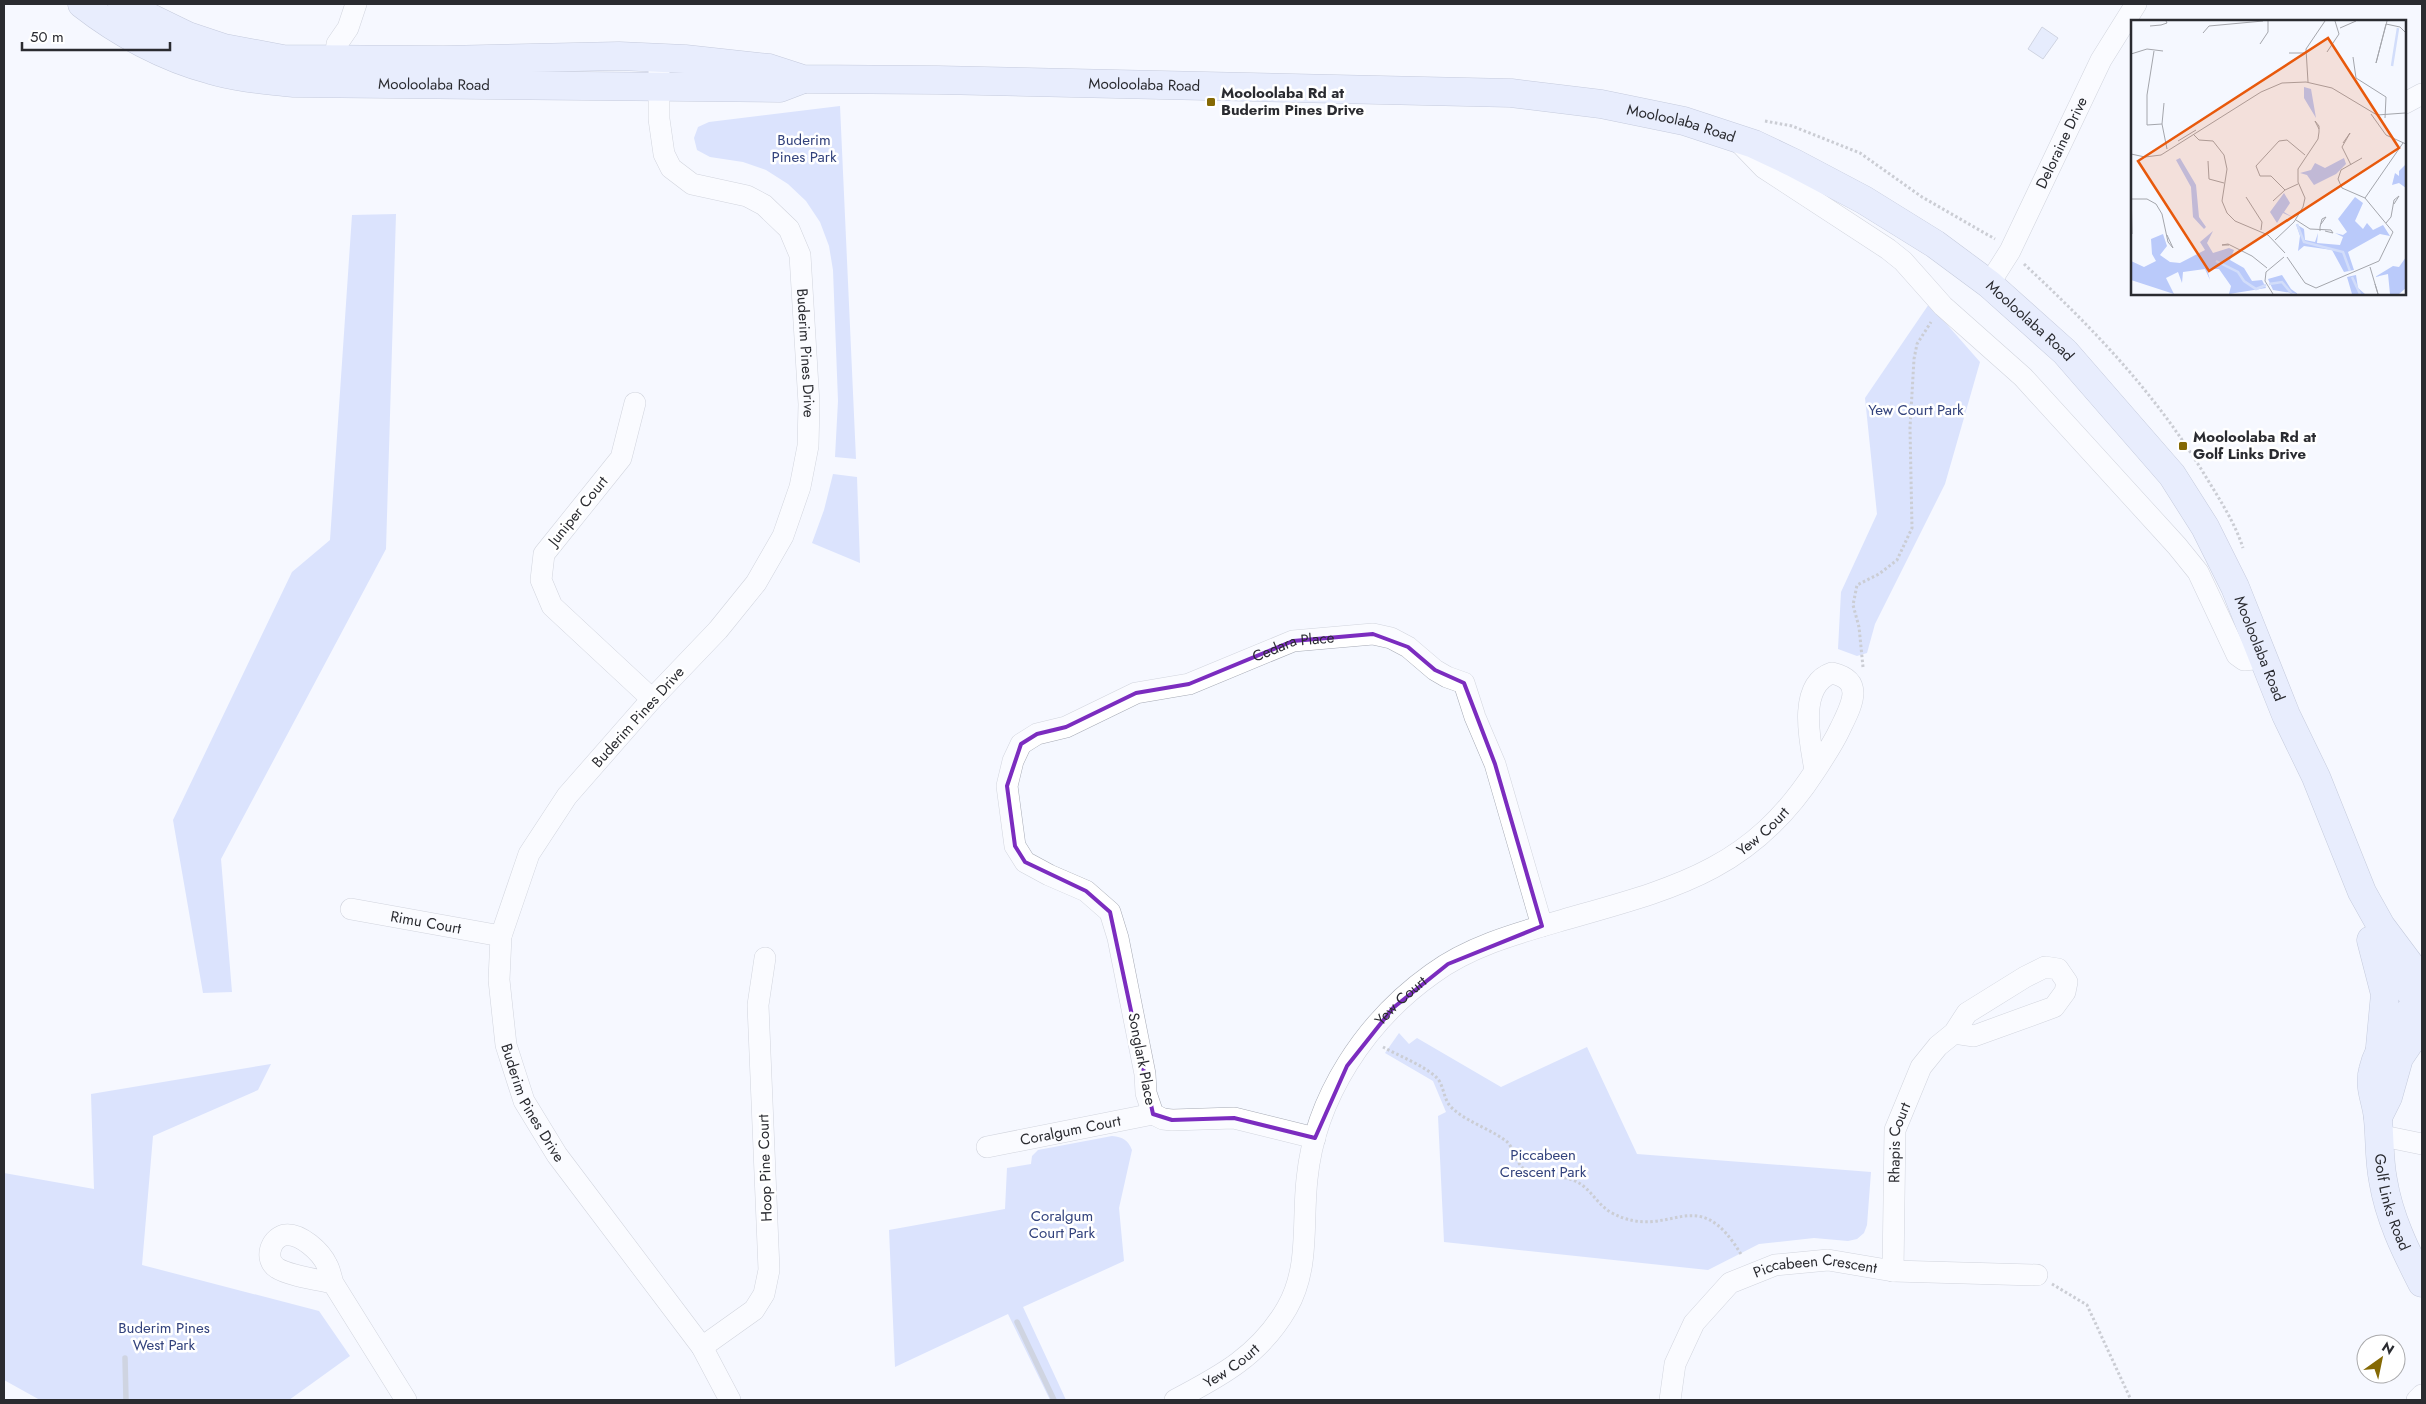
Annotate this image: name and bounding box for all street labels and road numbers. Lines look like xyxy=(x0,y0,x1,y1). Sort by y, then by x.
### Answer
street label: Mooloolaba Road xyxy=(1088,72,1200,97)
street label: Mooloolaba Road xyxy=(378,73,490,96)
street label: Deloraine Drive xyxy=(2030,93,2093,192)
street label: Mooloolaba Road xyxy=(1625,99,1738,148)
street label: Mooloolaba Road xyxy=(1981,275,2079,366)
street label: Buderim Pines Drive xyxy=(791,288,820,418)
street label: Juniper Court xyxy=(542,471,613,552)
street label: Mooloolaba Road xyxy=(2229,593,2290,705)
street label: Cedara Place xyxy=(1249,626,1335,668)
street label: Buderim Pines Drive xyxy=(587,661,690,772)
street label: Yew Court xyxy=(1732,802,1795,861)
street label: Rimu Court xyxy=(389,905,463,940)
street label: Yew Court xyxy=(1369,970,1432,1031)
street label: Songlark Place xyxy=(1122,1011,1162,1107)
street label: Buderim Pines Drive xyxy=(495,1041,570,1167)
street label: Rhapis Court xyxy=(1883,1099,1916,1183)
street label: Coralgum Court xyxy=(1018,1110,1123,1151)
street label: Hoop Pine Court xyxy=(752,1114,778,1222)
street label: Golf Links Road xyxy=(2369,1153,2416,1254)
street label: Piccabeen Crescent xyxy=(1750,1249,1879,1284)
street label: Yew Court xyxy=(1199,1338,1265,1394)

